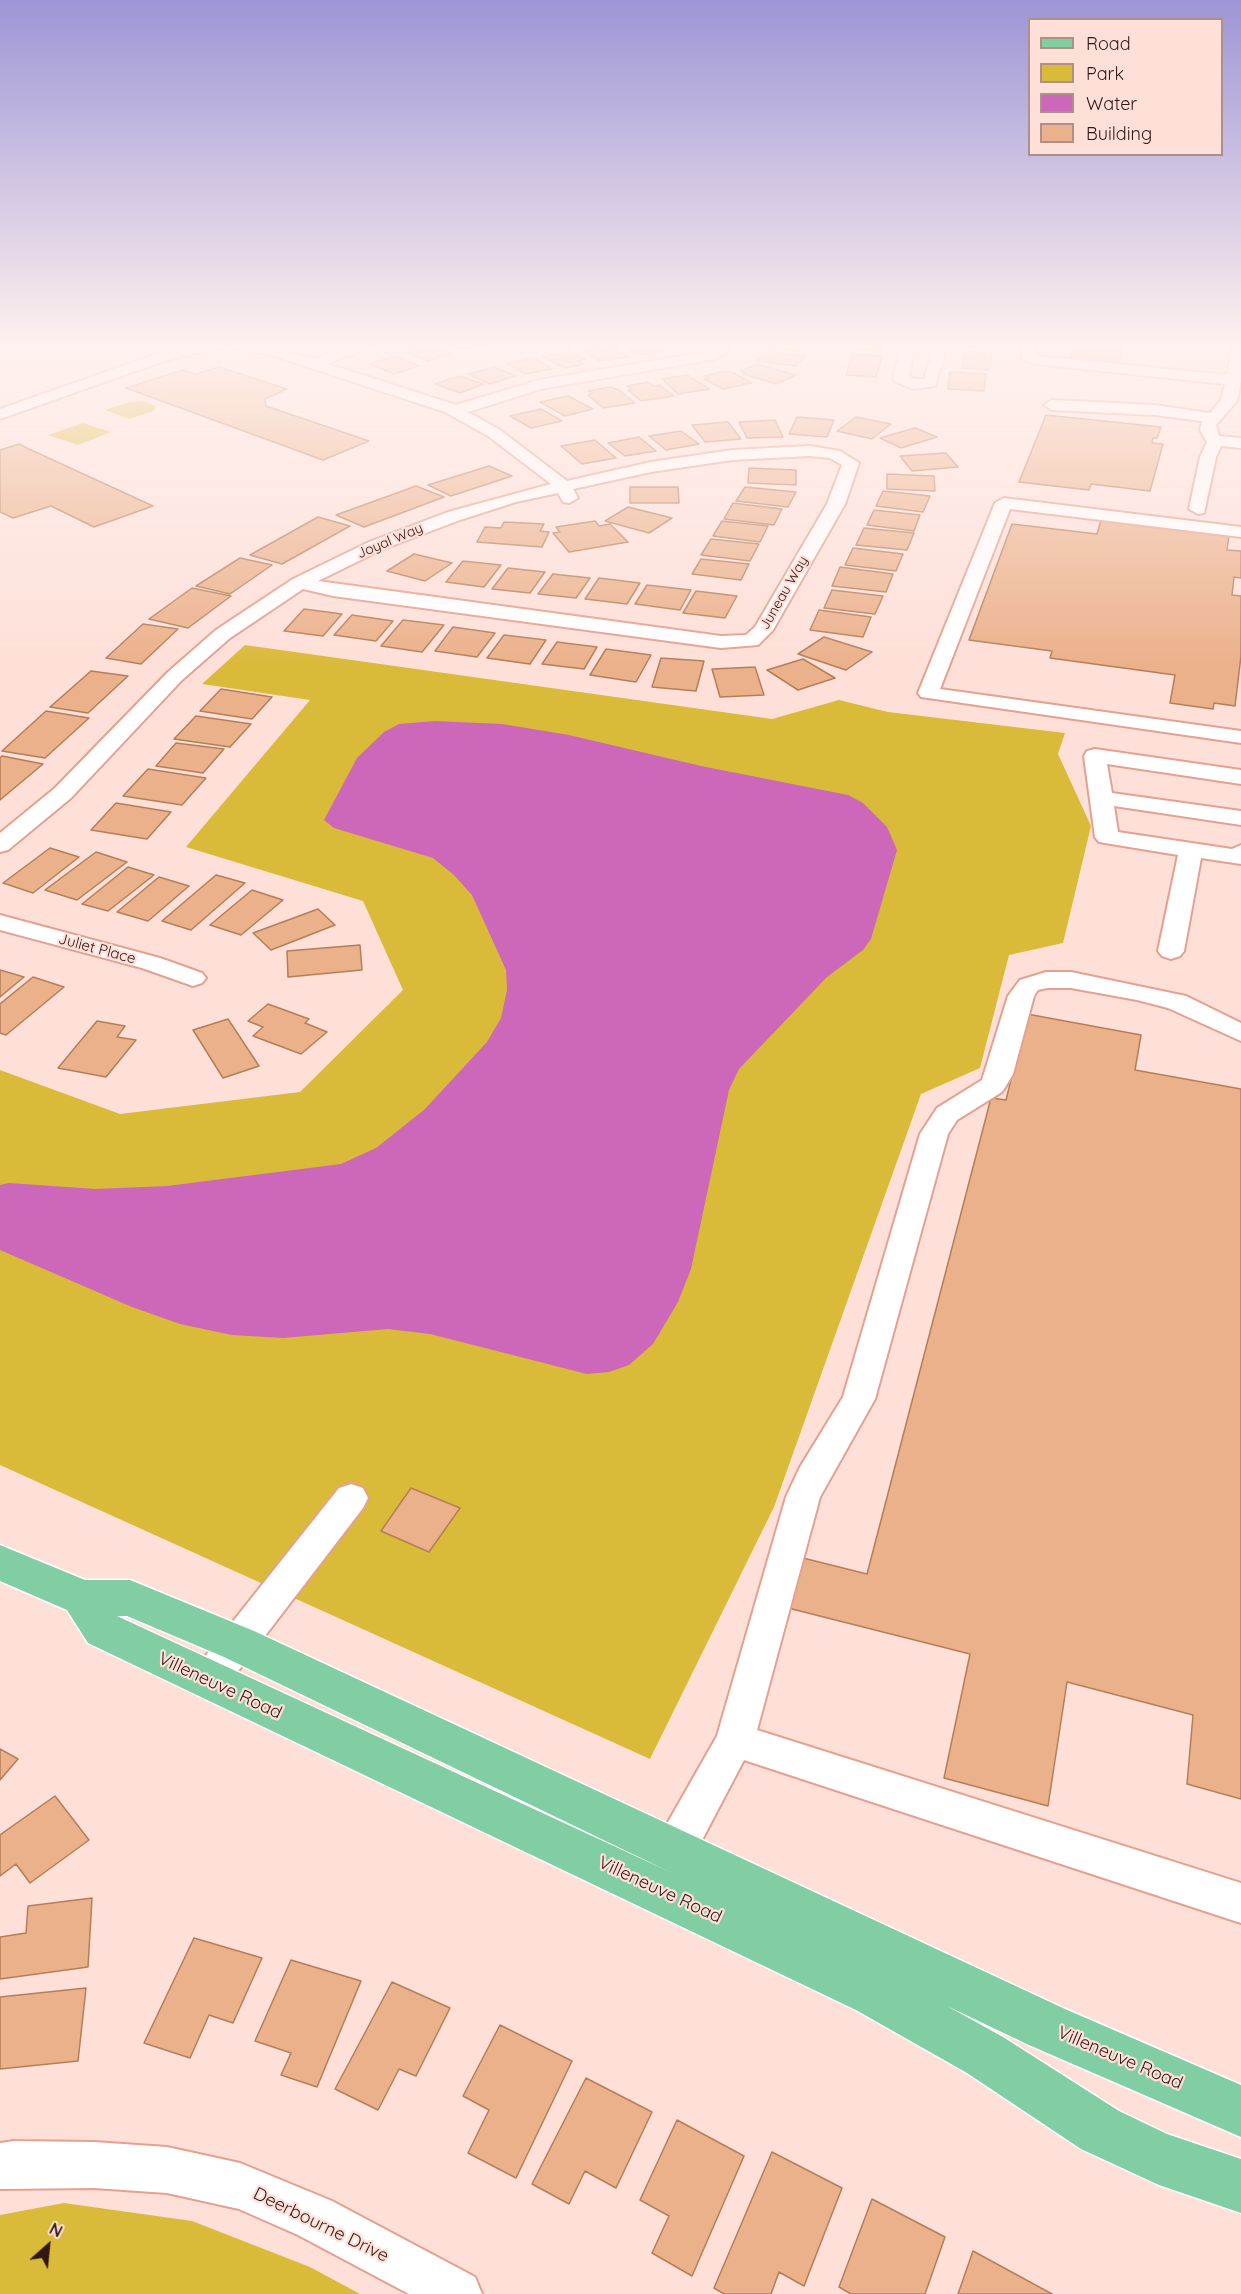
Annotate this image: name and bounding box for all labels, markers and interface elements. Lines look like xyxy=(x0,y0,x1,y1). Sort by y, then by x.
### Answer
legend xyxy=(1028,18,1223,156)
text: Road xyxy=(1086,32,1131,55)
text: Park xyxy=(1086,62,1124,85)
text: Water xyxy=(1086,92,1137,115)
text: Building xyxy=(1086,122,1152,145)
street label: Joyal Way xyxy=(355,520,425,562)
street label: Juneau Way xyxy=(756,553,812,633)
street label: Juliet Place xyxy=(56,930,138,968)
street label: Villeneuve Road xyxy=(155,1648,285,1724)
street label: Villeneuve Road xyxy=(595,1852,725,1928)
street label: Villeneuve Road xyxy=(1054,2022,1186,2094)
street label: Deerbourne Drive xyxy=(250,2183,392,2267)
north arrow xyxy=(18,2216,78,2276)
text: N xyxy=(46,2218,66,2242)

